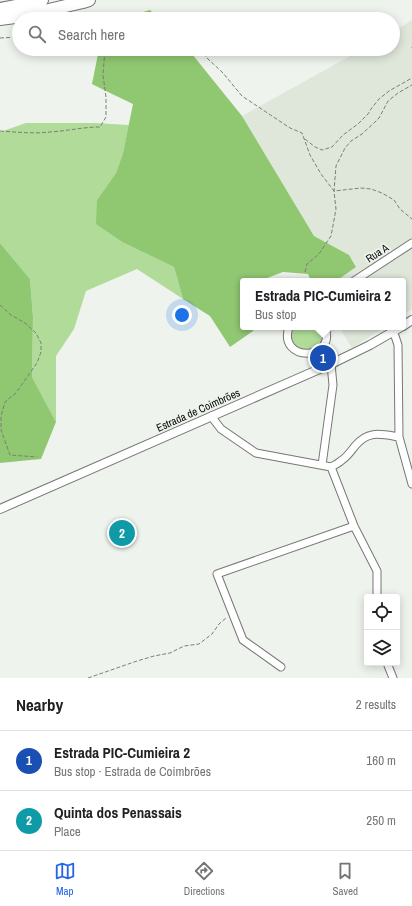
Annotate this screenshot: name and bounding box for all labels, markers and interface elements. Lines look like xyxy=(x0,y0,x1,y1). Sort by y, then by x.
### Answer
search box xyxy=(12,12,400,56)
icon: search xyxy=(26,23,48,45)
text: Search here xyxy=(58,24,125,45)
street label: Rua A xyxy=(363,240,392,266)
popup xyxy=(240,278,406,330)
text: Estrada PIC-Cumieira 2 xyxy=(255,285,391,306)
your location xyxy=(172,305,192,325)
text: Bus stop xyxy=(255,306,296,323)
pin: 1 xyxy=(310,343,336,373)
street label: Estrada de Coimbrões xyxy=(154,385,243,435)
pin: 2 xyxy=(109,518,135,548)
map controls xyxy=(364,594,400,666)
button: locate xyxy=(364,594,400,630)
button: layers xyxy=(364,630,400,666)
text: Nearby xyxy=(16,693,63,716)
text: 2 results xyxy=(356,696,396,713)
text: Estrada PIC-Cumieira 2 xyxy=(54,742,190,763)
text: 1 xyxy=(26,752,32,769)
text: 160 m xyxy=(366,752,396,769)
text: Bus stop · Estrada de Coimbrões xyxy=(54,763,211,780)
text: Quinta dos Penassais xyxy=(54,802,182,823)
text: 2 xyxy=(26,812,32,829)
text: 250 m xyxy=(366,812,396,829)
text: Place xyxy=(54,823,81,840)
tab: Map xyxy=(54,860,76,898)
tab: Directions xyxy=(184,860,225,898)
tab: Saved xyxy=(333,860,358,898)

